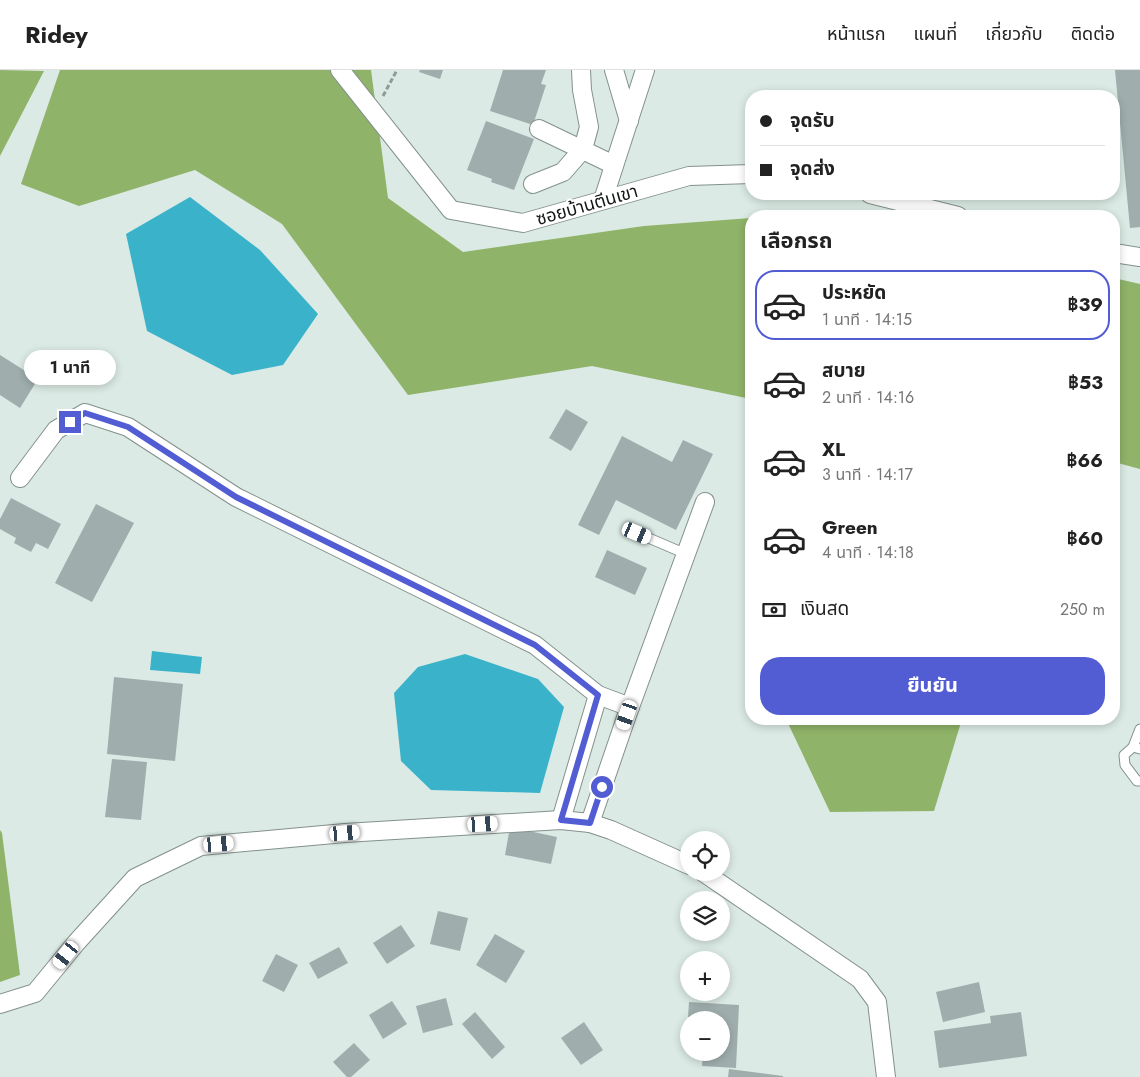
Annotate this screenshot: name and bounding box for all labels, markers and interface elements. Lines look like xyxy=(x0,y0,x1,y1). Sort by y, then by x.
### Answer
text: Ridey xyxy=(25,17,88,52)
text: หน้าแรก xyxy=(827,21,885,47)
text: แผนที่ xyxy=(913,21,957,47)
text: เกี่ยวกับ xyxy=(985,21,1043,47)
text: ติดต่อ xyxy=(1071,21,1115,47)
text: จุดรับ xyxy=(790,107,835,134)
text: จุดส่ง xyxy=(790,155,835,182)
street label: ซอยบ้านตีนเขา xyxy=(533,178,641,232)
text: เลือกรถ xyxy=(760,224,833,256)
text: ประหยัด xyxy=(822,279,886,306)
icon: car xyxy=(762,283,807,328)
text: ฿39 xyxy=(1067,291,1103,318)
text: 1 นาที · 14:15 xyxy=(822,308,912,331)
callout: 1 นาที xyxy=(24,350,116,384)
text: 1 นาที xyxy=(50,356,90,379)
text: สบาย xyxy=(822,357,866,384)
icon: car xyxy=(762,361,807,406)
text: ฿53 xyxy=(1068,369,1103,396)
text: 2 นาที · 14:16 xyxy=(822,386,914,409)
route end xyxy=(59,411,81,433)
text: XL xyxy=(822,436,845,463)
icon: car xyxy=(762,439,807,484)
text: ฿66 xyxy=(1067,447,1103,474)
text: 3 นาที · 14:17 xyxy=(822,463,913,486)
text: Green xyxy=(822,514,878,541)
icon: car xyxy=(762,517,807,562)
car xyxy=(620,520,653,546)
text: ฿60 xyxy=(1067,525,1103,552)
text: 4 นาที · 14:18 xyxy=(822,541,914,564)
text: เงินสด xyxy=(800,595,849,622)
icon: cash xyxy=(760,596,788,624)
text: 250 m xyxy=(1060,598,1105,621)
button: ยืนยัน xyxy=(760,657,1105,715)
car xyxy=(615,698,638,732)
route start xyxy=(591,776,613,798)
car xyxy=(467,816,498,832)
car xyxy=(329,824,360,842)
map controls xyxy=(680,831,730,1061)
button: locate xyxy=(680,831,730,881)
car xyxy=(203,835,234,853)
button: layers xyxy=(680,891,730,941)
car xyxy=(50,939,81,971)
button: + xyxy=(680,951,730,1001)
button: − xyxy=(680,1011,730,1061)

